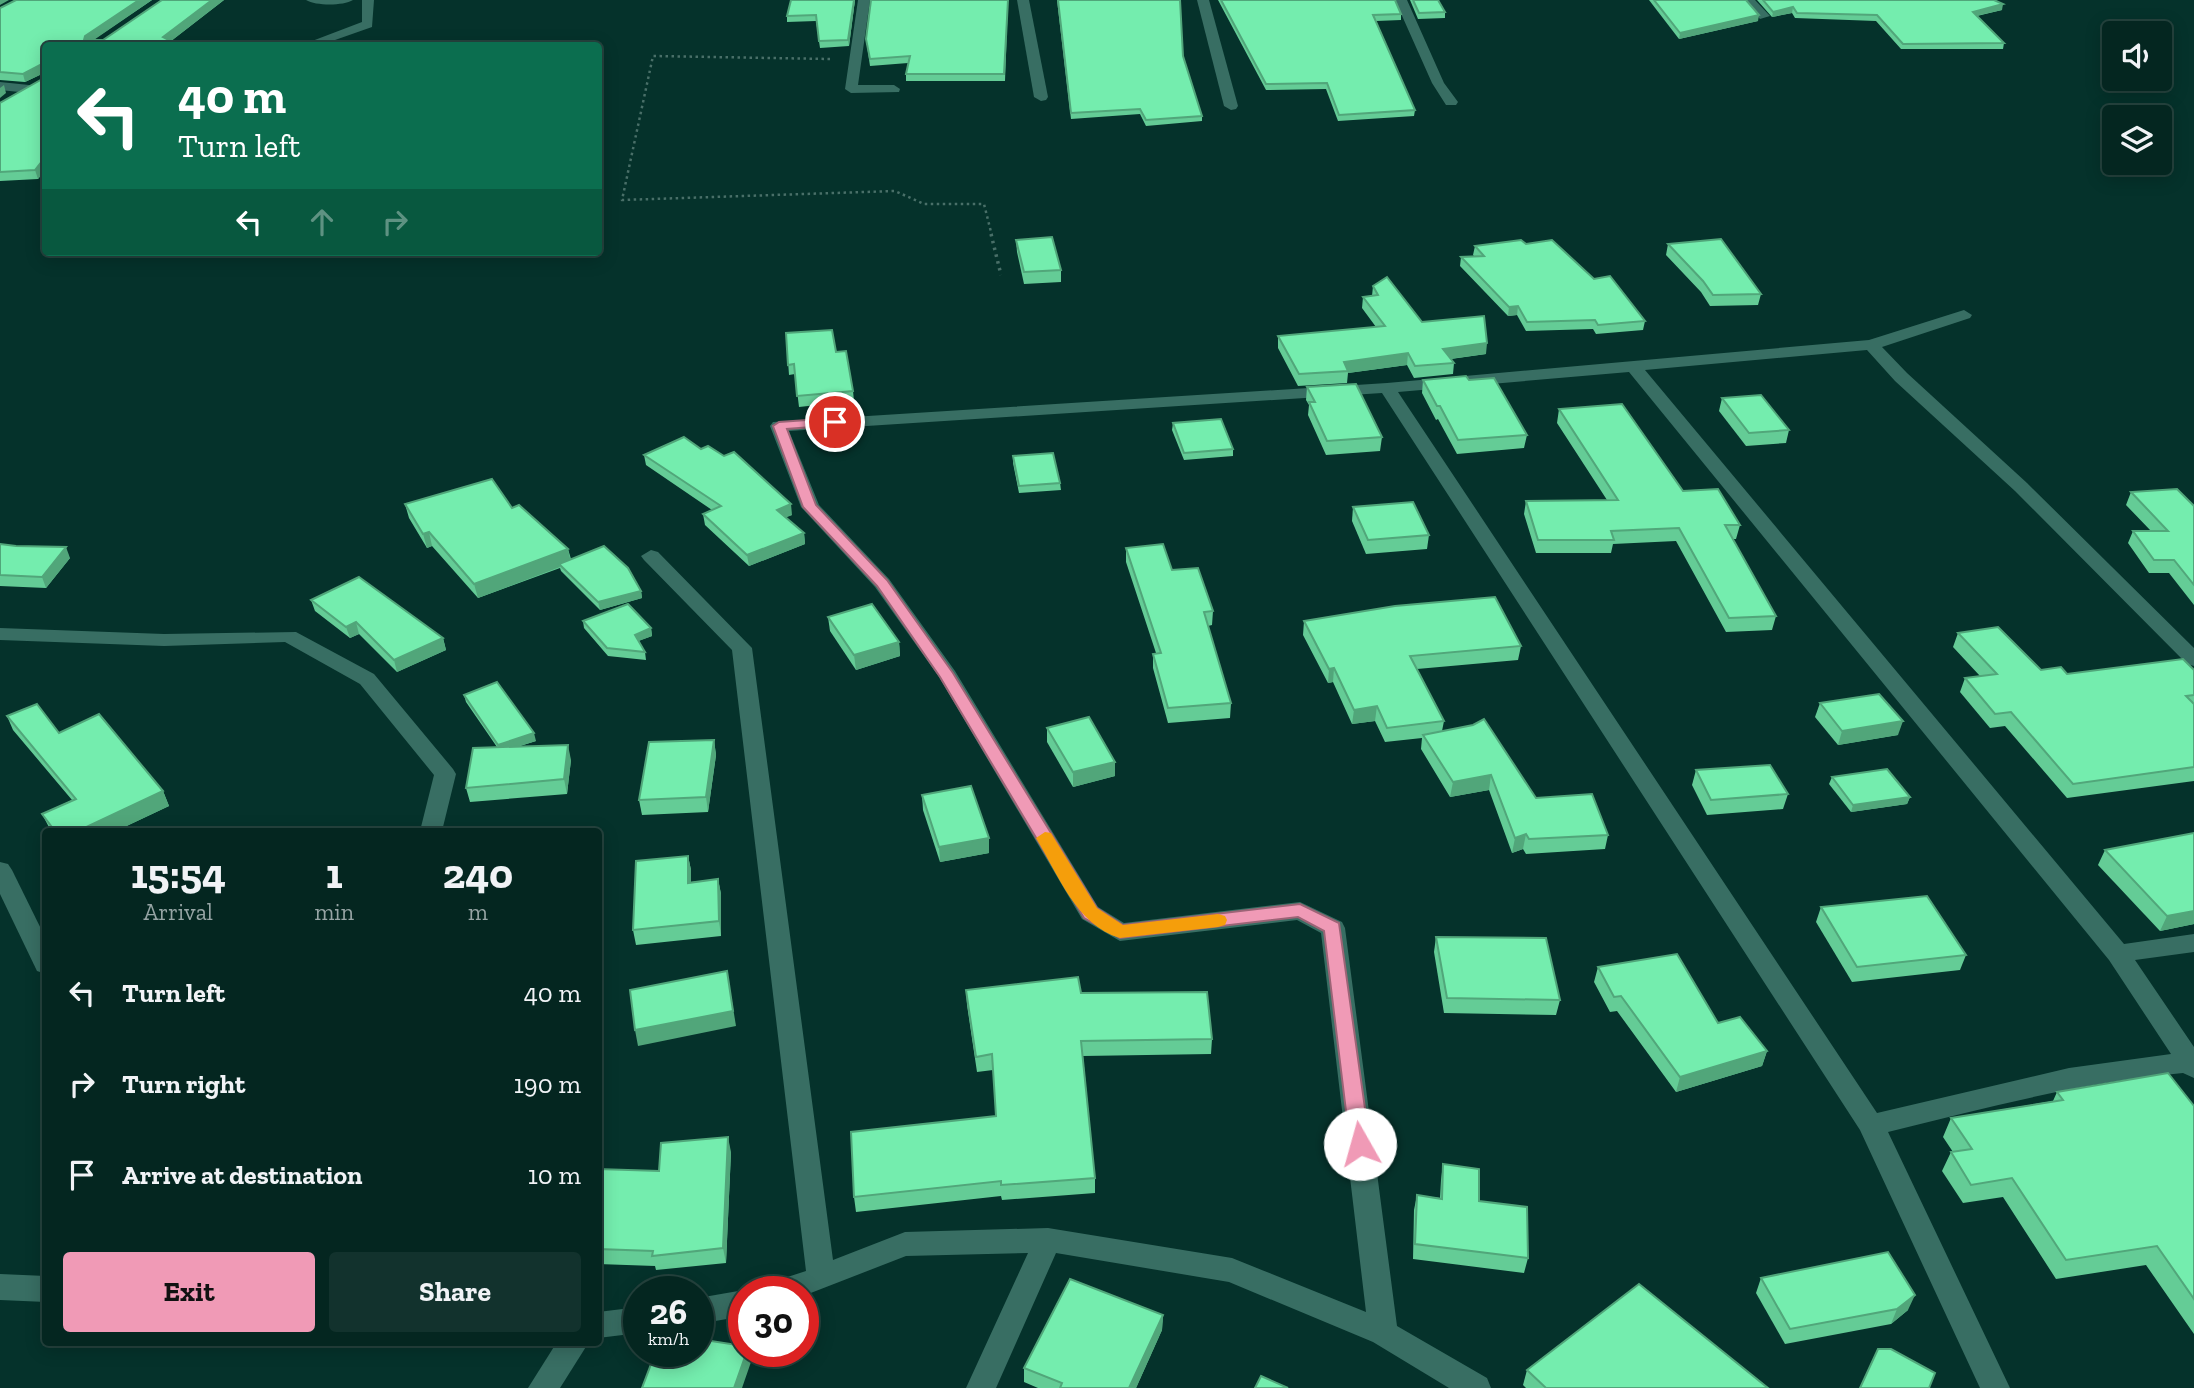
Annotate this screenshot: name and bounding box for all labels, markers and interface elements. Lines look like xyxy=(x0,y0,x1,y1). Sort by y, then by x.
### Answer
map controls xyxy=(2102,21,2172,175)
button: sound xyxy=(2102,21,2172,91)
text: 40 m xyxy=(178,67,286,126)
icon: left xyxy=(63,70,154,161)
button: layers xyxy=(2102,105,2172,175)
text: Turn left xyxy=(178,127,300,165)
icon: left xyxy=(230,203,268,241)
icon: ahead xyxy=(303,203,341,241)
icon: right xyxy=(376,203,414,241)
pin xyxy=(805,392,865,452)
icon: arrive xyxy=(816,403,854,441)
text: 15:54 xyxy=(131,848,226,899)
text: 1 xyxy=(326,848,343,899)
text: 240 xyxy=(443,848,513,899)
text: Arrival xyxy=(144,898,213,926)
text: min xyxy=(315,898,354,926)
text: m xyxy=(468,898,488,926)
icon: left xyxy=(63,974,101,1012)
text: Turn left xyxy=(122,977,225,1009)
text: 40 m xyxy=(524,977,581,1009)
icon: right xyxy=(63,1065,101,1103)
text: Turn right xyxy=(122,1068,245,1100)
text: 190 m xyxy=(514,1068,581,1100)
position arrow xyxy=(1323,1107,1397,1181)
icon: arrive xyxy=(63,1156,101,1194)
text: Arrive at destination xyxy=(122,1159,362,1191)
text: 10 m xyxy=(528,1159,581,1191)
button: Exit xyxy=(63,1252,315,1332)
button: Share xyxy=(329,1252,581,1332)
speed limit sign: 30 xyxy=(728,1276,819,1367)
text: 26 xyxy=(650,1291,687,1333)
text: km/h xyxy=(648,1328,689,1350)

